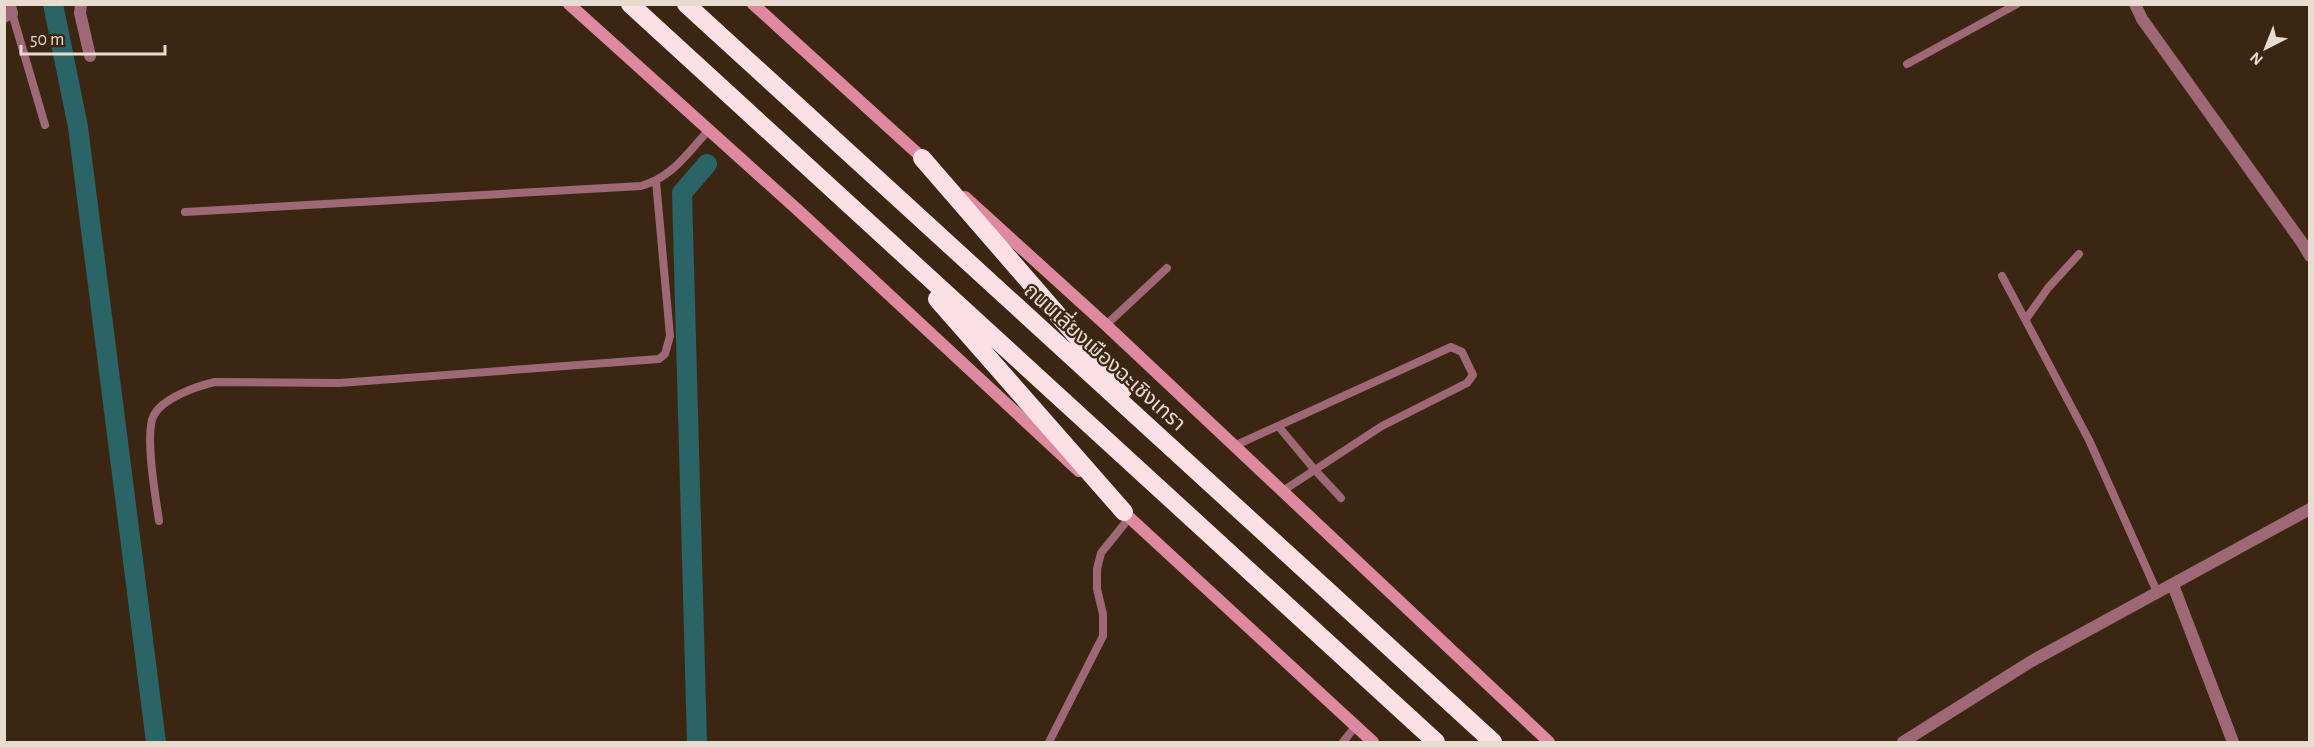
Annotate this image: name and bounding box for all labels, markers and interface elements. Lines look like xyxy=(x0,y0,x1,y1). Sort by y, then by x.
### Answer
scale bar xyxy=(21,18,165,56)
north arrow xyxy=(2236,18,2296,78)
text: 50 m xyxy=(30,31,64,49)
text: N xyxy=(2247,49,2266,68)
street label: ถนนเลี่ยงเมืองฉะเชิงเทรา xyxy=(1020,276,1193,435)

